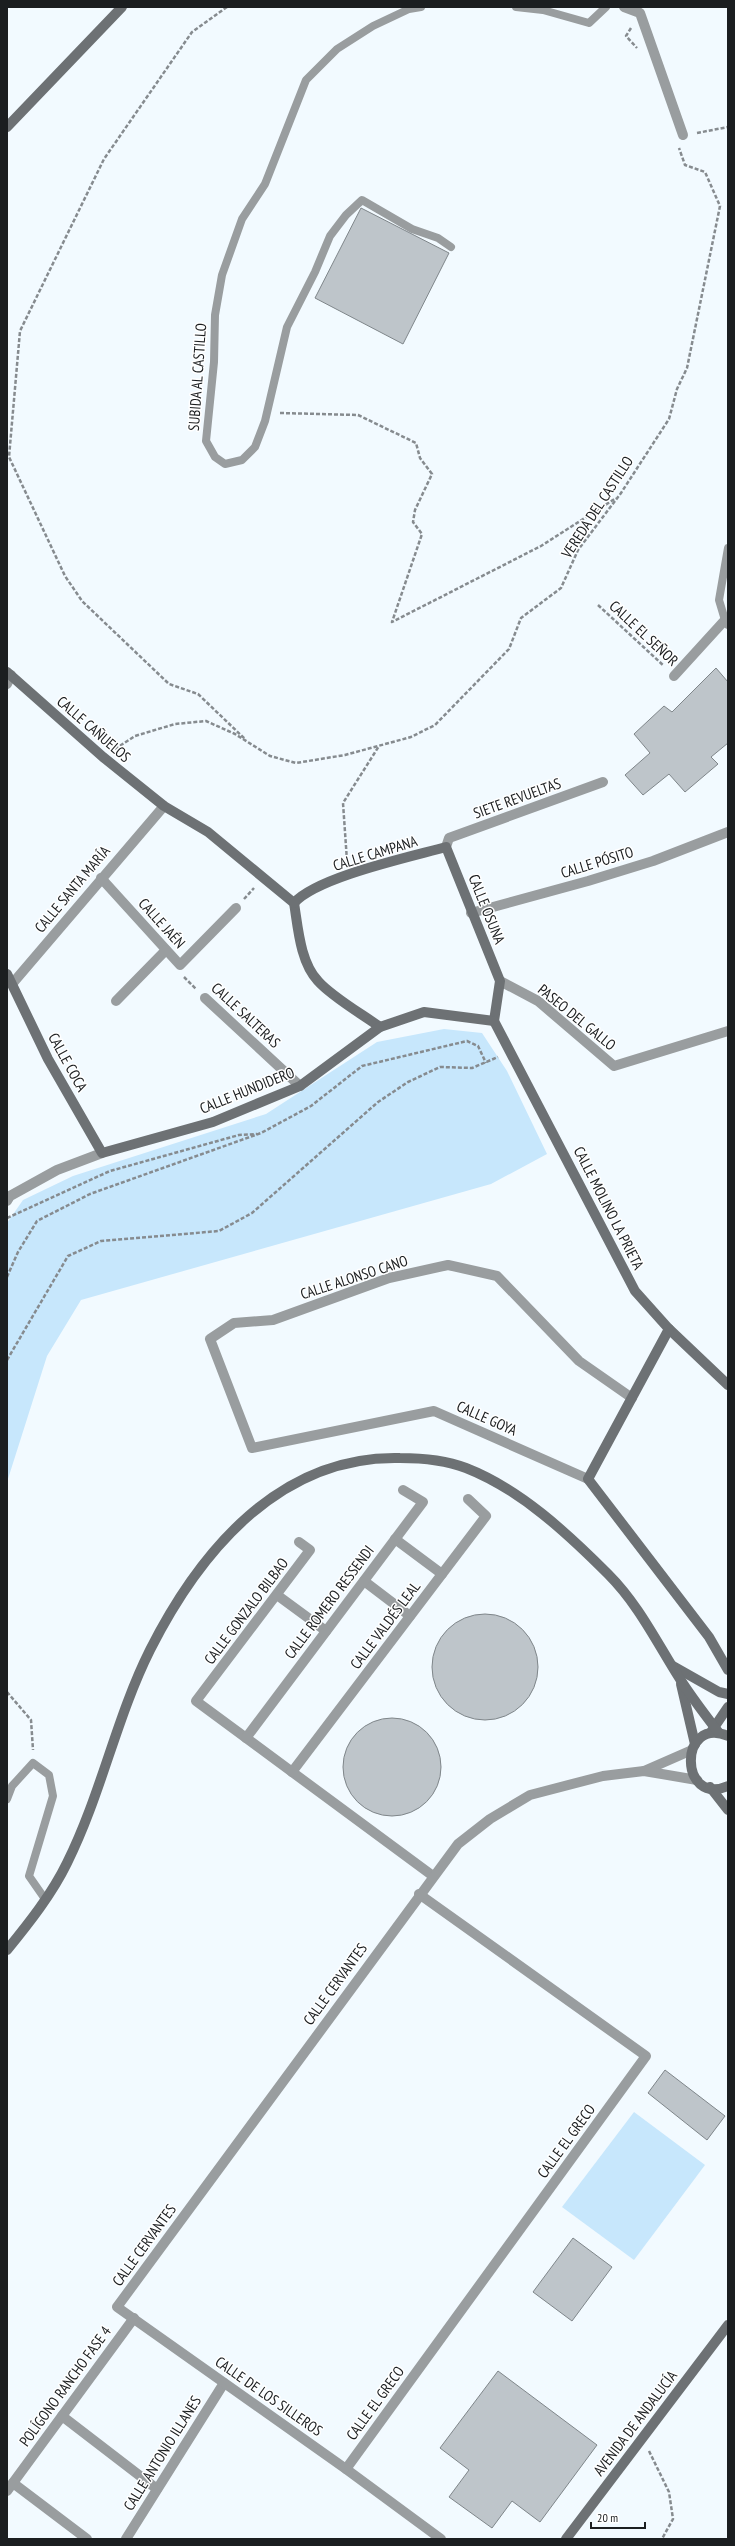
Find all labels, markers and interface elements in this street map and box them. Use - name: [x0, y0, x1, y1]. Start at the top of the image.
- street label: SUBIDA AL CASTILLO: [184, 323, 210, 431]
- street label: VEREDA DEL CASTILLO: [556, 453, 637, 562]
- street label: CALLE EL SEÑOR: [606, 596, 682, 670]
- street label: CALLE CAÑUELOS: [53, 692, 135, 766]
- street label: SIETE REVUELTAS: [471, 773, 563, 823]
- street label: CALLE CAMPANA: [331, 831, 420, 875]
- street label: CALLE SANTA MARÍA: [30, 841, 114, 936]
- street label: CALLE PÓSITO: [558, 842, 636, 882]
- street label: CALLE OSUNA: [464, 871, 510, 947]
- street label: CALLE JAÉN: [135, 894, 189, 952]
- street label: CALLE SALTERAS: [208, 978, 284, 1052]
- street label: PASEO DEL GALLO: [534, 980, 620, 1054]
- street label: CALLE COCA: [44, 1029, 92, 1095]
- street label: CALLE HUNDIDERO: [197, 1062, 297, 1118]
- street label: CALLE MOLINO LA PRIETA: [570, 1143, 649, 1274]
- street label: CALLE ALONSO CANO: [298, 1251, 410, 1303]
- street label: CALLE GOYA: [454, 1396, 521, 1440]
- street label: CALLE ROMERO RESSENDI: [280, 1541, 378, 1663]
- street label: CALLE GONZALO BILBAO: [200, 1554, 292, 1668]
- street label: CALLE VALDÉS LEAL: [346, 1577, 425, 1673]
- street label: CALLE CERVANTES: [299, 1939, 371, 2029]
- street label: CALLE EL GRECO: [533, 2100, 599, 2182]
- street label: CALLE CERVANTES: [108, 2200, 180, 2290]
- street label: POLÍGONO RANCHO FASE 4: [15, 2322, 115, 2450]
- street label: CALLE DE LOS SILLEROS: [212, 2352, 326, 2440]
- street label: CALLE EL GRECO: [342, 2362, 408, 2444]
- street label: AVENIDA DE ANDALUCÍA: [589, 2366, 681, 2480]
- street label: CALLE ANTONIO ILLANES: [119, 2392, 205, 2514]
- scale bar: [591, 2504, 645, 2530]
- text: 20 m: [597, 2510, 618, 2525]

